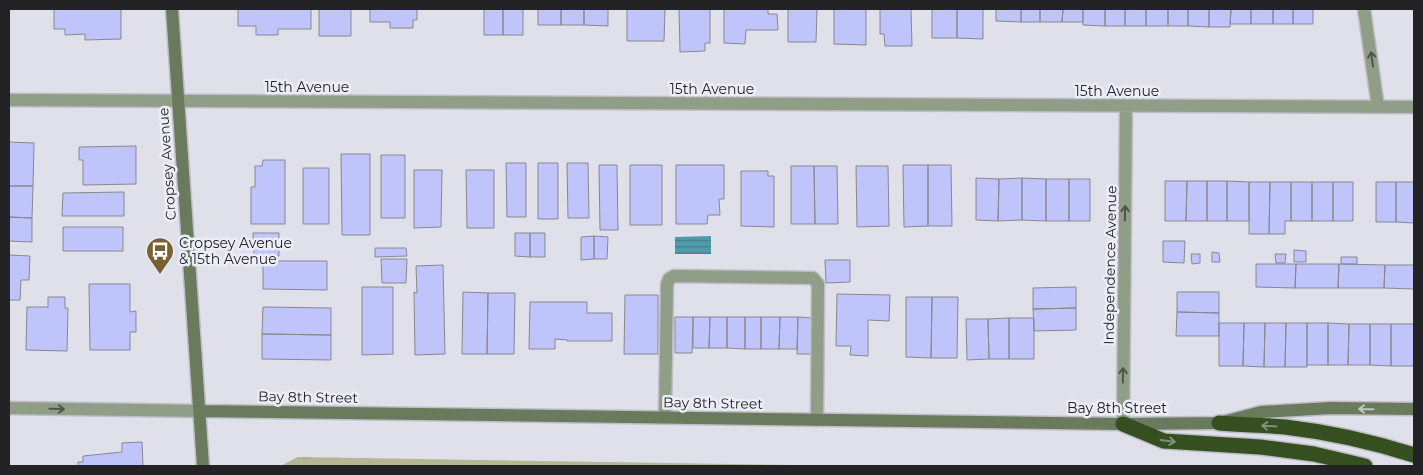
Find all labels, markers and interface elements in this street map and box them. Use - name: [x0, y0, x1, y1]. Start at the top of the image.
- one-way arrow: [1366, 51, 1376, 67]
- street label: 15th Avenue: [265, 78, 349, 96]
- street label: 15th Avenue: [670, 80, 754, 98]
- street label: 15th Avenue: [1075, 82, 1159, 100]
- street label: Cropsey Avenue: [154, 107, 180, 221]
- street label: Independence Avenue: [1100, 185, 1120, 345]
- one-way arrow: [1120, 205, 1130, 222]
- place label: Cropsey Avenue & 15th Avenue: [179, 234, 292, 268]
- bus stop icon: Cropsey Avenue & 15th Avenue: [145, 236, 175, 275]
- one-way arrow: [1119, 368, 1128, 384]
- street label: Bay 8th Street: [258, 387, 358, 407]
- street label: Bay 8th Street: [663, 393, 763, 413]
- street label: Bay 8th Street: [1067, 399, 1167, 417]
- one-way arrow: [49, 404, 65, 413]
- one-way arrow: [1358, 404, 1374, 414]
- one-way arrow: [1261, 422, 1277, 431]
- one-way arrow: [1160, 436, 1176, 446]

